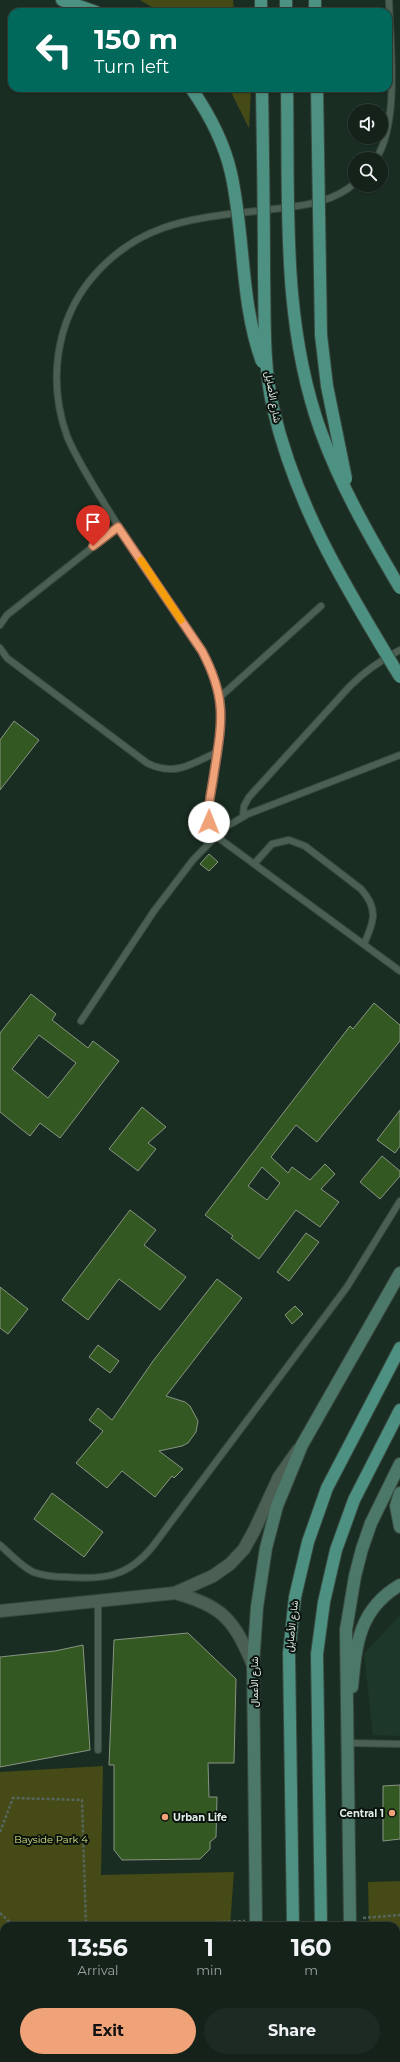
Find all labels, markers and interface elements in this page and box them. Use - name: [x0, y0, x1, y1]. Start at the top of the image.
- text: 150 m: [94, 22, 178, 56]
- icon: left: [28, 24, 80, 76]
- text: Turn left: [94, 56, 169, 78]
- map controls: [348, 104, 388, 192]
- button: sound: [348, 104, 388, 144]
- button: search: [348, 152, 388, 192]
- street label: شارع الأصايل: [262, 370, 284, 424]
- pin: [76, 505, 110, 546]
- icon: arrive: [82, 511, 104, 533]
- position arrow: [188, 801, 230, 843]
- street label: شارع الأصايل: [283, 1599, 301, 1652]
- street label: شارع الأعمال: [248, 1657, 261, 1707]
- place label: Central 1: [340, 1807, 384, 1820]
- marker: Central 1: [387, 1808, 397, 1818]
- place label: Urban Life: [173, 1811, 227, 1824]
- marker: Urban Life: [160, 1812, 170, 1822]
- park label: Bayside Park 4: [14, 1833, 88, 1846]
- text: 13:56: [68, 1933, 128, 1962]
- text: 1: [205, 1933, 214, 1962]
- text: 160: [291, 1933, 332, 1962]
- text: Arrival: [78, 1962, 119, 1978]
- text: min: [196, 1962, 222, 1978]
- text: m: [304, 1962, 318, 1978]
- button: Exit: [20, 2008, 196, 2054]
- button: Share: [204, 2008, 380, 2054]

